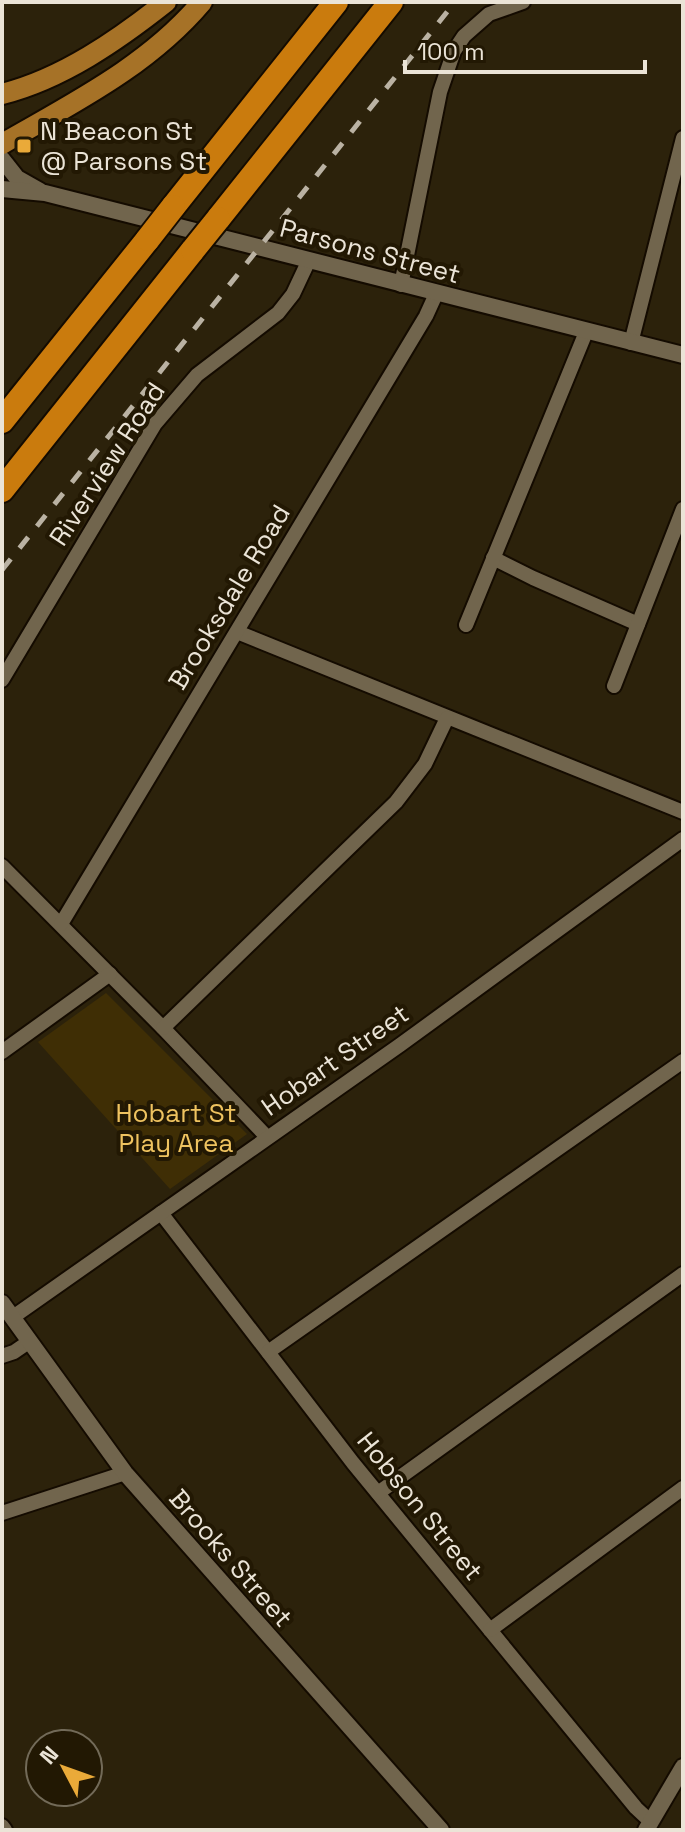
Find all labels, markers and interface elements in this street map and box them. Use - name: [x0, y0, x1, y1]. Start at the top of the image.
- scale bar: [405, 24, 645, 74]
- text: 100 m: [417, 36, 485, 67]
- place label: N Beacon St @ Parsons St: [40, 114, 207, 178]
- marker: N Beacon St @ Parsons St: [15, 137, 33, 155]
- street label: Parsons Street: [276, 211, 464, 291]
- street label: Riverview Road: [41, 376, 173, 552]
- street label: Brooksdale Road: [160, 498, 298, 696]
- street label: Hobart Street: [255, 997, 415, 1123]
- park label: Hobart St Play Area: [115, 1096, 237, 1160]
- street label: Hobson Street: [350, 1425, 490, 1587]
- street label: Brooks Street: [162, 1482, 300, 1634]
- north arrow: [24, 1728, 104, 1808]
- text: N: [34, 1740, 64, 1770]

